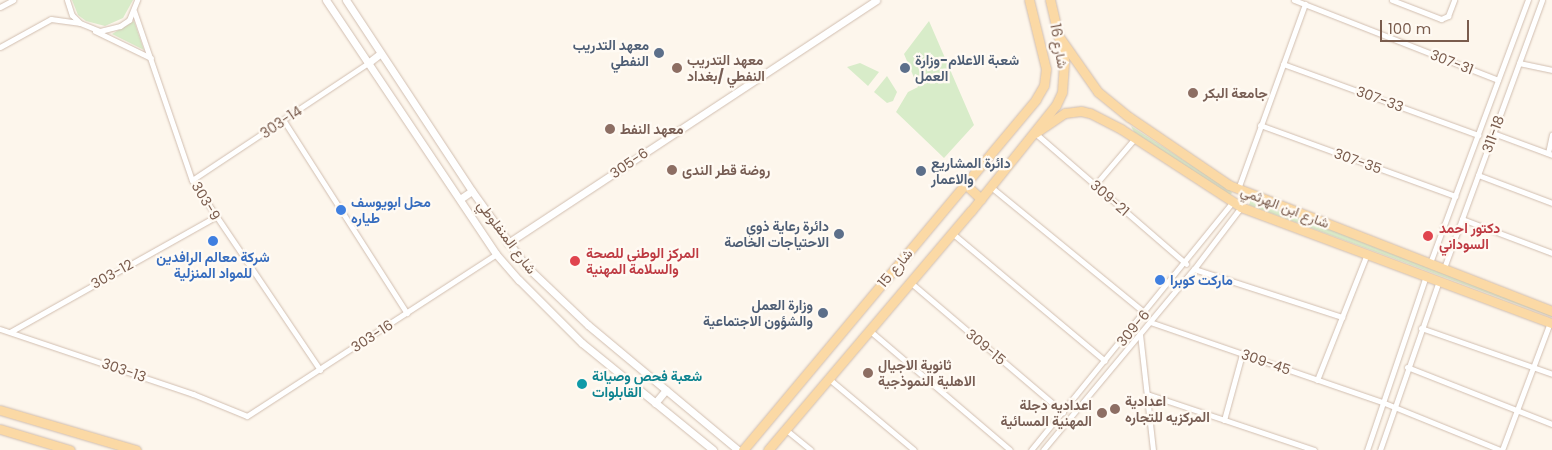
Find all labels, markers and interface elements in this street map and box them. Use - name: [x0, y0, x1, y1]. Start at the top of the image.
- scale bar: [1382, 10, 1471, 42]
- text: 100 m: [1388, 18, 1431, 39]
- street label: شارع 16: [1047, 22, 1071, 70]
- place label: معهد التدريب النفطي: [573, 37, 649, 70]
- street label: 307-31: [1428, 46, 1476, 78]
- marker: معهد التدريب النفطي: [653, 47, 665, 59]
- place label: معهد التدريب النفطي /بغداد: [687, 52, 765, 84]
- place label: شعبة الاعلام-وزارة العمل: [915, 52, 1019, 84]
- marker: معهد التدريب النفطي /بغداد: [671, 62, 683, 74]
- marker: شعبة الاعلام-وزارة العمل: [899, 62, 911, 74]
- street label: 307-33: [1354, 83, 1406, 115]
- place label: جامعة البكر: [1203, 85, 1268, 101]
- marker: جامعة البكر: [1187, 87, 1199, 99]
- street label: 303-14: [257, 102, 305, 142]
- street label: 311-18: [1479, 113, 1507, 155]
- place label: معهد النفط: [620, 121, 683, 137]
- marker: معهد النفط: [604, 123, 616, 135]
- street label: 305-6: [607, 144, 651, 182]
- street label: 307-35: [1332, 145, 1384, 177]
- place label: دائرة المشاريع والاعمار: [931, 155, 1011, 188]
- place label: روضة قطر الندى: [682, 162, 770, 178]
- marker: روضة قطر الندى: [666, 164, 678, 176]
- marker: دائرة المشاريع والاعمار: [915, 165, 927, 177]
- street label: 309-21: [1087, 177, 1133, 219]
- street label: 303-9: [188, 179, 224, 223]
- street label: شارع ابن الهرثمي: [1238, 182, 1332, 232]
- place label: محل ابويوسف طياره: [351, 194, 431, 226]
- street label: شارع المنفلوطي: [474, 197, 540, 277]
- marker: محل ابويوسف طياره: [335, 204, 347, 216]
- place label: دائرة رعاية ذوي الاحتياجات الخاصة: [724, 218, 829, 250]
- place label: دكتور احمد السوداني: [1439, 220, 1500, 252]
- marker: دائرة رعاية ذوي الاحتياجات الخاصة: [833, 228, 845, 240]
- marker: دكتور احمد السوداني: [1421, 229, 1435, 243]
- marker: شركة معالم الرافدين للمواد المنزلية: [207, 235, 219, 247]
- place label: المركز الوطني للصحة والسلامة المهنية: [586, 245, 699, 278]
- street label: شارع 15: [874, 245, 916, 291]
- place label: شركة معالم الرافدين للمواد المنزلية: [156, 249, 270, 282]
- marker: المركز الوطني للصحة والسلامة المهنية: [568, 254, 582, 268]
- street label: 303-12: [88, 256, 136, 292]
- place label: ماركت كوبرا: [1170, 272, 1233, 288]
- marker: ماركت كوبرا: [1154, 274, 1166, 286]
- place label: وزارة العمل والشؤون الاجتماعية: [703, 297, 813, 330]
- street label: 309-6: [1113, 306, 1153, 350]
- marker: وزارة العمل والشؤون الاجتماعية: [817, 307, 829, 319]
- street label: 303-16: [348, 316, 396, 356]
- street label: 309-15: [963, 326, 1009, 368]
- street label: 309-45: [1239, 346, 1293, 378]
- street label: 303-13: [100, 355, 148, 385]
- place label: ثانوية الاجيال الاهلية النموذجية: [878, 357, 976, 390]
- marker: ثانوية الاجيال الاهلية النموذجية: [862, 367, 874, 379]
- place label: شعبة فحص وصيانة القابلوات: [592, 368, 702, 401]
- marker: شعبة فحص وصيانة القابلوات: [576, 378, 588, 390]
- place label: اعدادية المركزيه للتجاره: [1125, 393, 1210, 426]
- place label: اعداديه دجلة المهنية المسائية: [1000, 397, 1092, 430]
- marker: اعدادية المركزيه للتجاره: [1109, 403, 1121, 415]
- marker: اعداديه دجلة المهنية المسائية: [1096, 407, 1108, 419]

